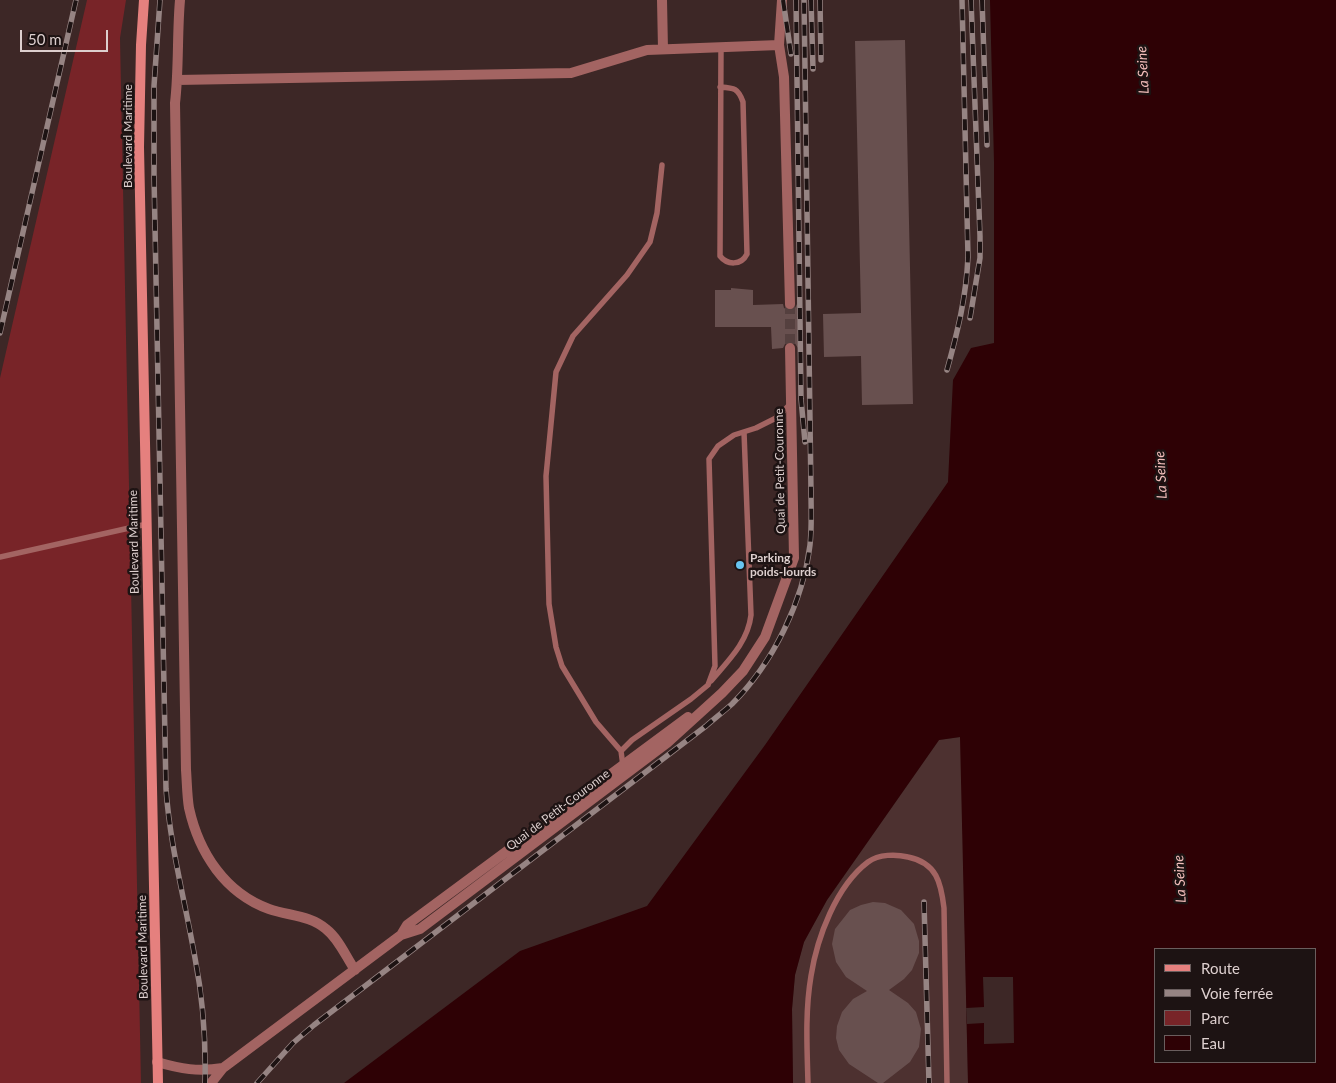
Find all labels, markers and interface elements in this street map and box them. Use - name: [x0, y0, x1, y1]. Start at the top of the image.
- scale bar: [22, 20, 110, 52]
- text: 50 m: [28, 30, 62, 48]
- water label: La Seine: [1133, 46, 1153, 94]
- street label: Boulevard Maritime: [121, 84, 135, 188]
- street label: Quai de Petit-Couronne: [772, 408, 788, 534]
- water label: La Seine: [1151, 451, 1171, 499]
- street label: Boulevard Maritime: [126, 490, 142, 594]
- place label: Parking poids-lourds: [750, 551, 816, 579]
- marker: Parking poids-lourds: [734, 559, 746, 571]
- street label: Quai de Petit-Couronne: [504, 766, 612, 854]
- water label: La Seine: [1170, 855, 1190, 903]
- street label: Boulevard Maritime: [135, 895, 151, 999]
- legend: [1154, 948, 1316, 1063]
- text: Route: [1201, 959, 1240, 977]
- text: Voie ferrée: [1201, 984, 1273, 1002]
- text: Parc: [1201, 1009, 1230, 1027]
- text: Eau: [1201, 1034, 1225, 1052]

